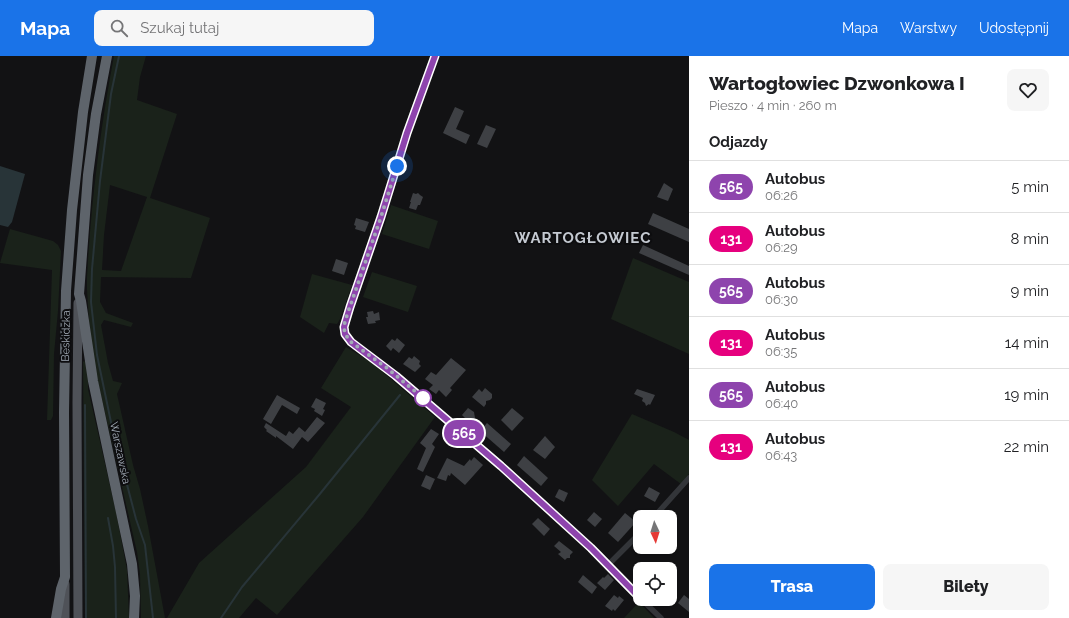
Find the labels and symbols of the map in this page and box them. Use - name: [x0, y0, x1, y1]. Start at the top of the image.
- your location: [387, 156, 407, 176]
- district label: WARTOGŁOWIEC: [515, 229, 651, 247]
- street label: Beskidzka: [59, 310, 73, 362]
- unlabelled marker: [414, 389, 432, 407]
- line badge: 565: [441, 420, 487, 446]
- street label: Warszawska: [107, 421, 133, 485]
- north arrow: [633, 510, 677, 554]

